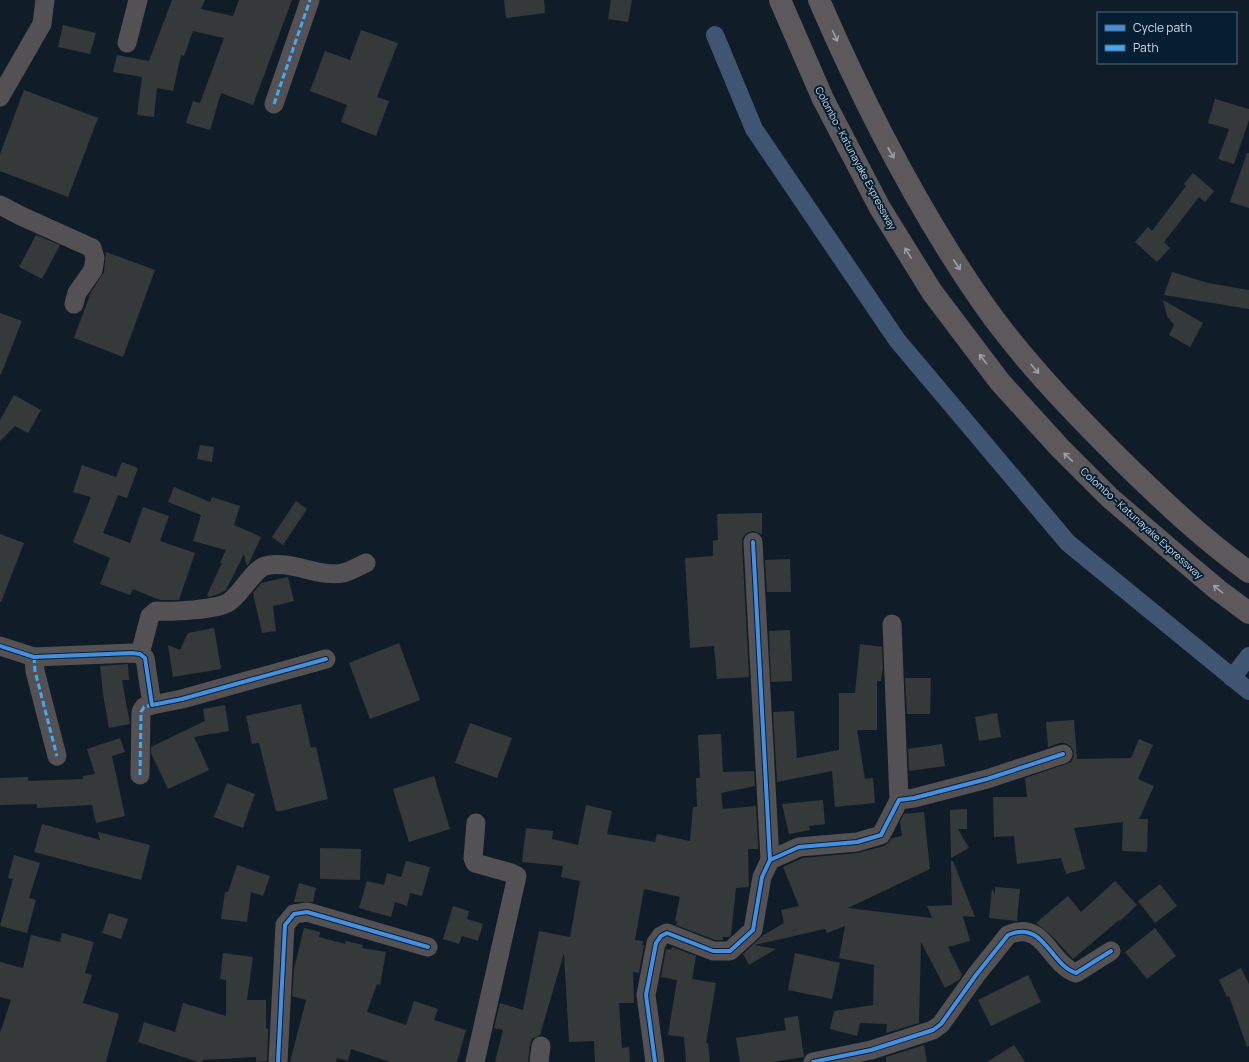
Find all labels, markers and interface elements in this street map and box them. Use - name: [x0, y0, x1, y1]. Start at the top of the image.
- legend: [1097, 12, 1237, 64]
- text: Cycle path: [1133, 19, 1192, 36]
- one-way arrow: [832, 29, 839, 41]
- text: Path: [1133, 39, 1159, 56]
- street label: Colombo - Katunayake Expressway: [812, 84, 900, 233]
- one-way arrow: [888, 147, 896, 159]
- one-way arrow: [903, 247, 911, 259]
- one-way arrow: [953, 259, 962, 270]
- one-way arrow: [978, 354, 987, 365]
- one-way arrow: [1030, 364, 1039, 374]
- one-way arrow: [1063, 452, 1073, 462]
- street label: Colombo - Katunayake Expressway: [1078, 464, 1207, 582]
- one-way arrow: [1213, 585, 1223, 594]

